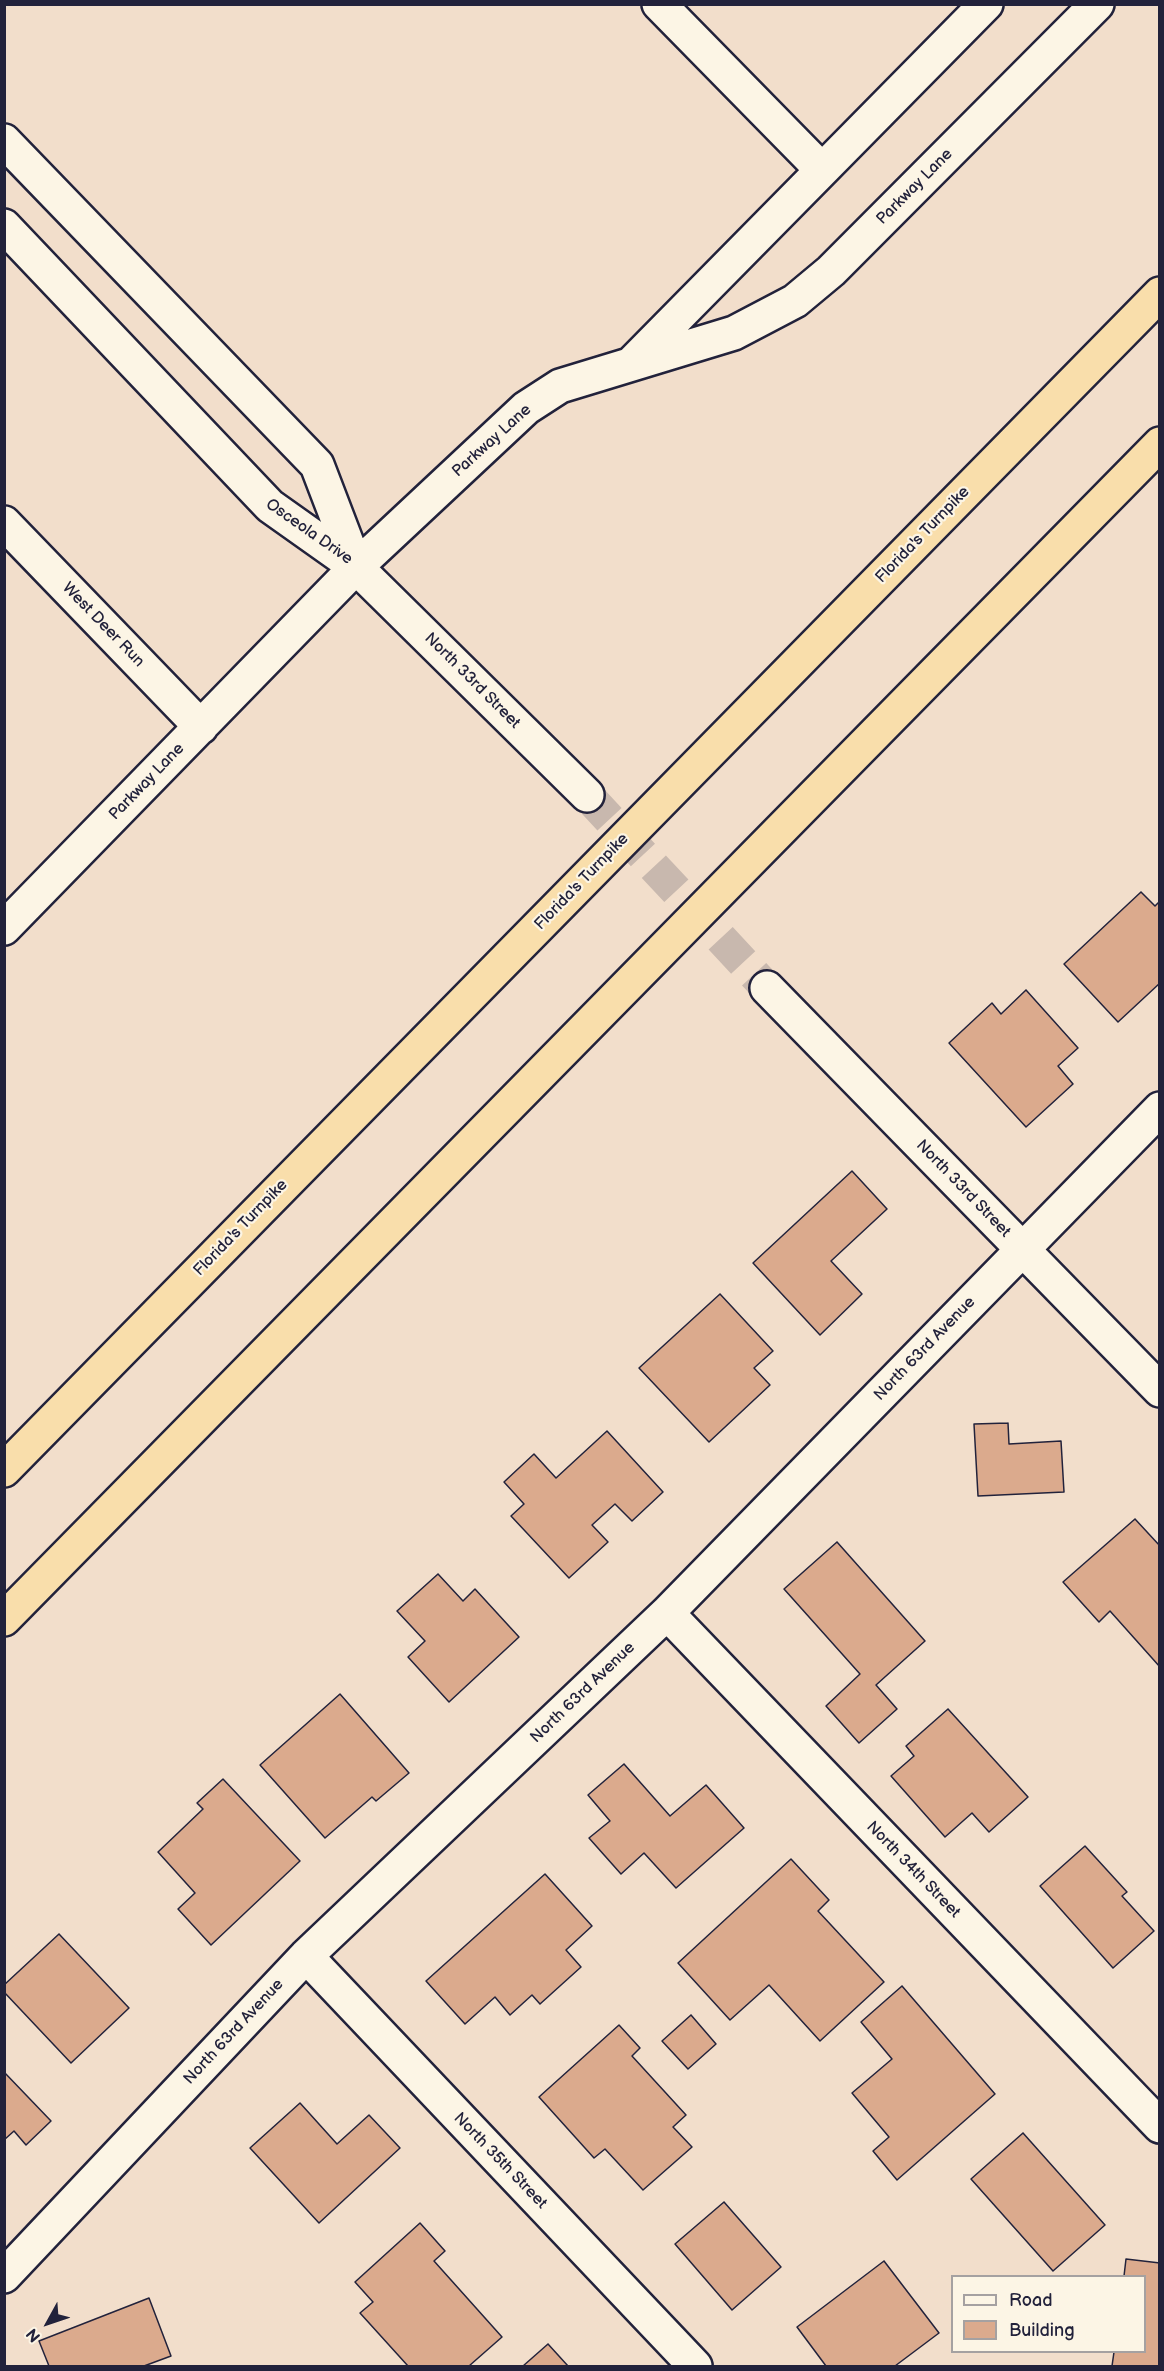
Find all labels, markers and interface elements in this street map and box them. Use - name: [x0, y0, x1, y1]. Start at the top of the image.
- street label: Parkway Lane: [873, 145, 957, 229]
- street label: Parkway Lane: [449, 401, 535, 481]
- street label: Florida's Turnpike: [872, 483, 974, 587]
- street label: Osceola Drive: [262, 495, 356, 569]
- street label: West Deer Run: [58, 579, 148, 671]
- street label: North 33rd Street: [420, 629, 524, 733]
- street label: Parkway Lane: [105, 740, 189, 824]
- street label: Florida's Turnpike: [531, 830, 633, 934]
- street label: North 33rd Street: [912, 1136, 1014, 1242]
- street label: Florida's Turnpike: [190, 1176, 292, 1280]
- street label: North 63rd Avenue: [870, 1293, 980, 1405]
- street label: North 63rd Avenue: [527, 1638, 639, 1748]
- street label: North 34th Street: [862, 1818, 964, 1922]
- street label: North 63rd Avenue: [180, 1975, 288, 2089]
- street label: North 35th Street: [449, 2109, 551, 2213]
- legend: [951, 2275, 1146, 2353]
- text: Road: [1009, 2290, 1053, 2311]
- north arrow: [18, 2293, 78, 2353]
- text: Building: [1009, 2320, 1075, 2341]
- text: N: [23, 2324, 45, 2346]

